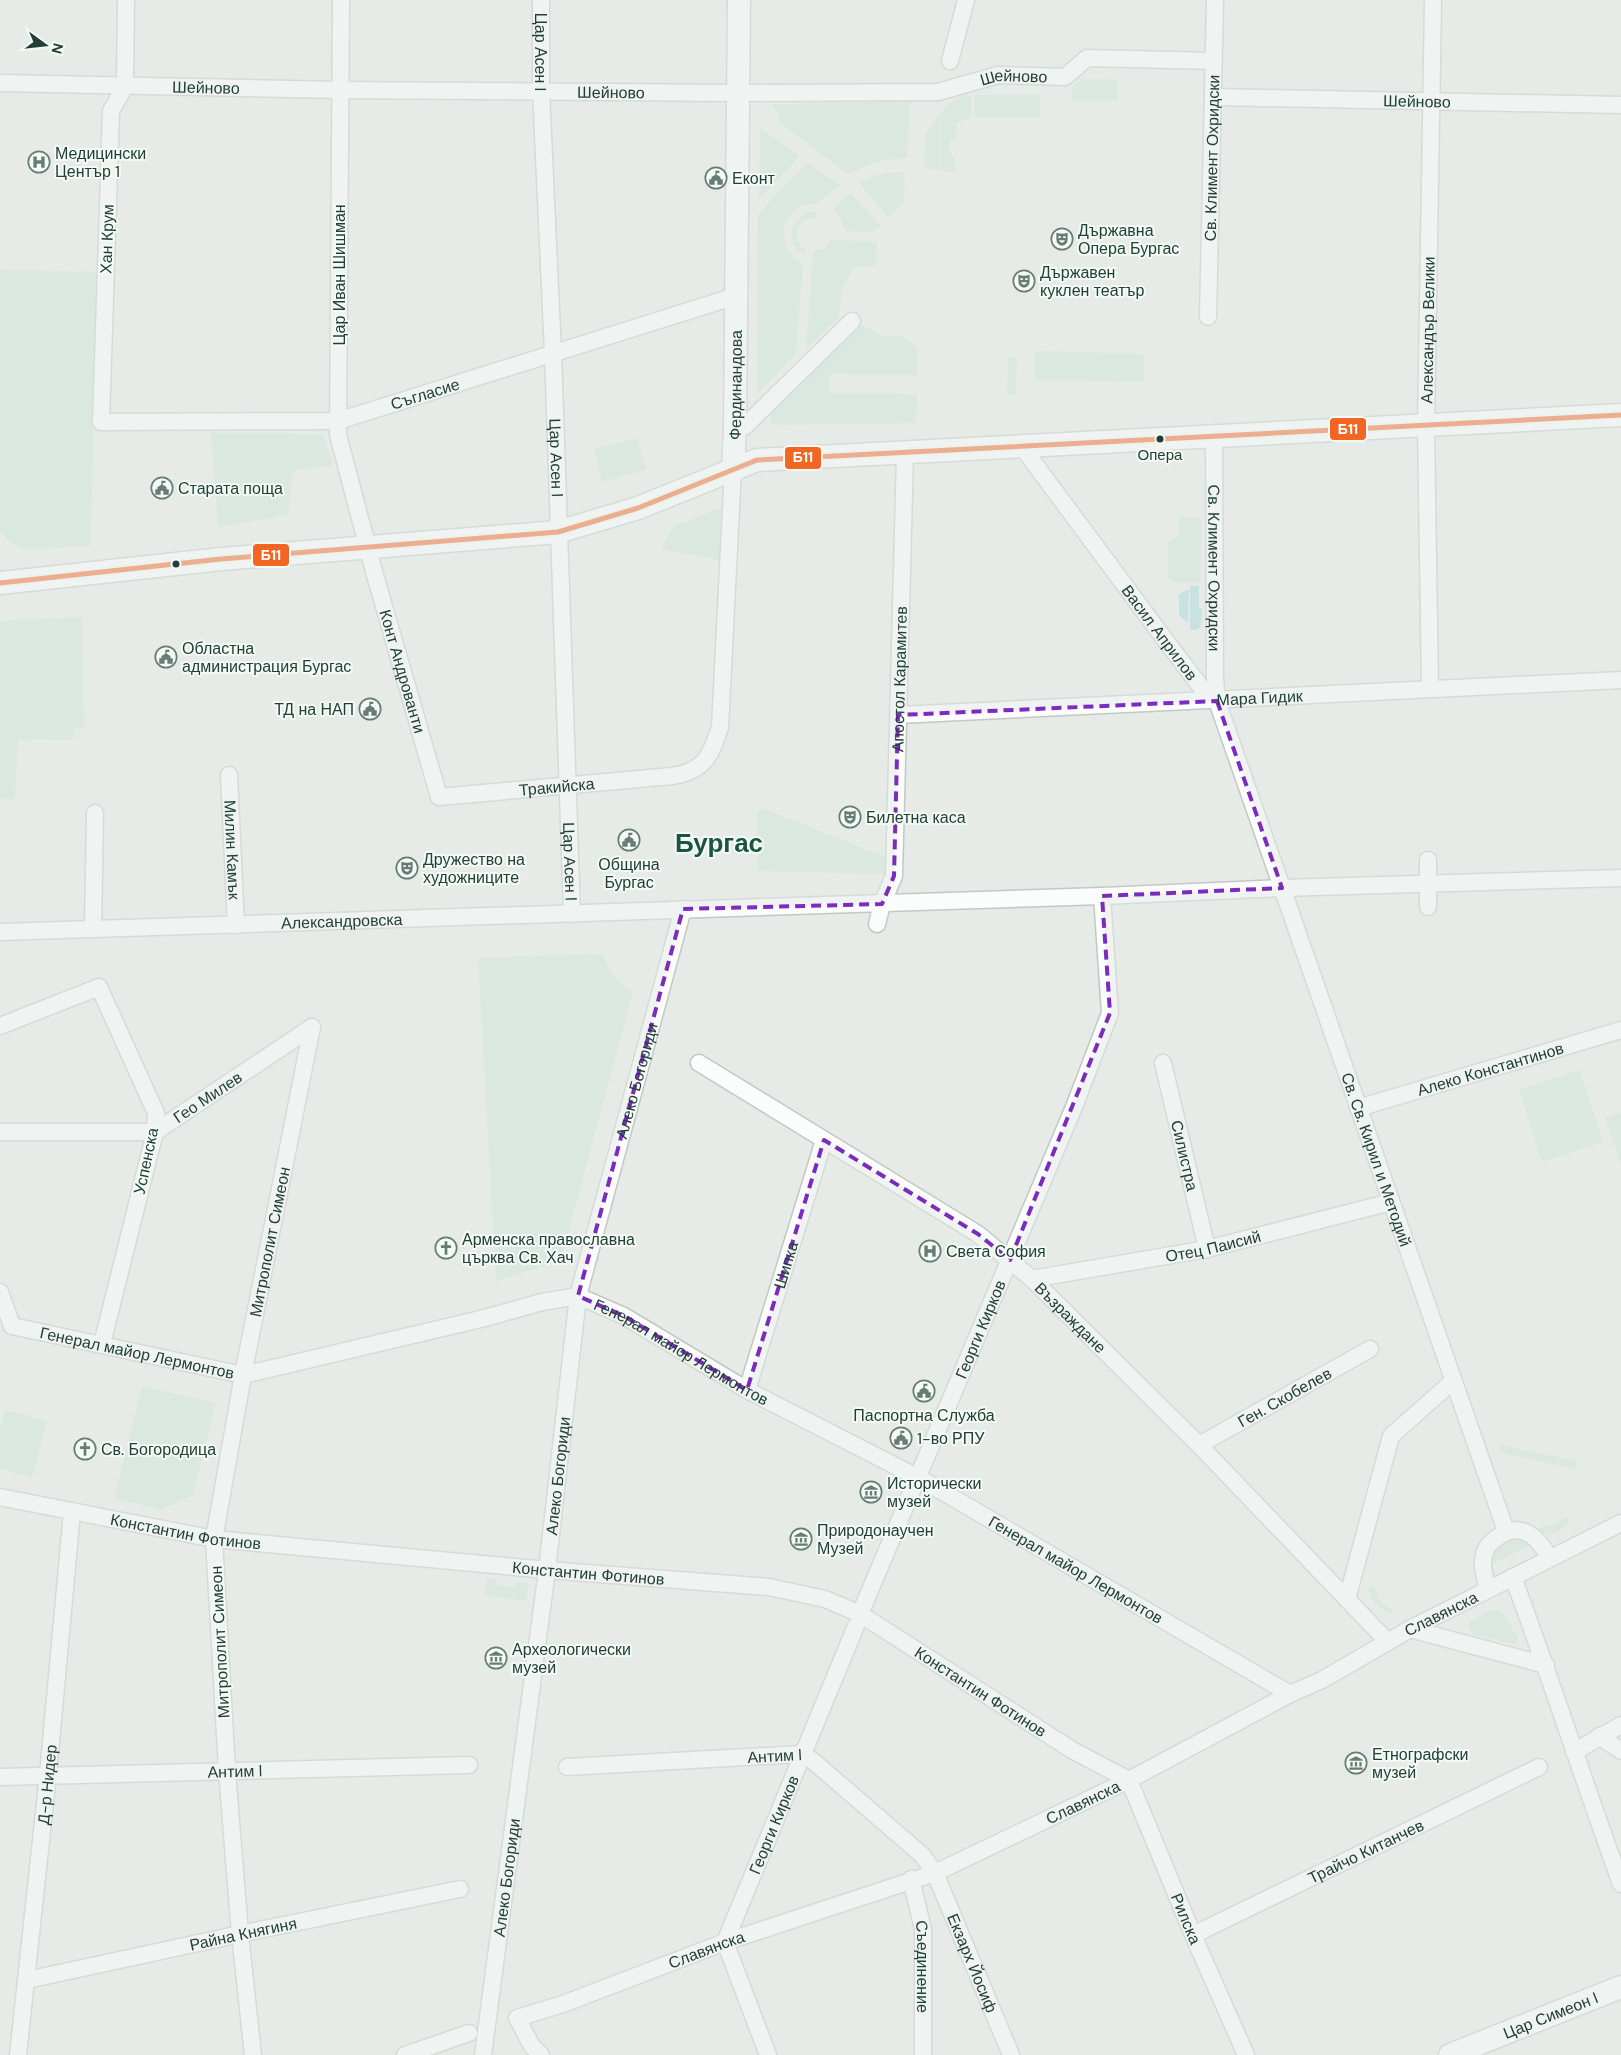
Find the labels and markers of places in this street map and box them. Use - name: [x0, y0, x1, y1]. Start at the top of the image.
- place label: Медицински Център 1: [55, 143, 146, 182]
- hospital icon: Медицински Център 1: [27, 150, 51, 174]
- public building icon: Еконт: [704, 166, 728, 190]
- place label: Еконт: [732, 168, 776, 189]
- place label: Държавна Опера Бургас: [1078, 220, 1179, 259]
- theatre icon: Държавна Опера Бургас: [1050, 227, 1074, 251]
- place label: Държавен куклен театър: [1040, 262, 1145, 301]
- theatre icon: Държавен куклен театър: [1012, 269, 1036, 293]
- marker: Опера: [1155, 434, 1165, 444]
- place label: Опера: [1138, 445, 1183, 465]
- public building icon: Старата поща: [150, 476, 174, 500]
- place label: Старата поща: [178, 478, 283, 499]
- unlabelled marker: [171, 559, 181, 569]
- place label: Областна администрация Бургас: [182, 638, 351, 677]
- public building icon: Областна администрация Бургас: [154, 645, 178, 669]
- public building icon: ТД на НАП: [358, 697, 382, 721]
- place label: ТД на НАП: [274, 699, 354, 720]
- theatre icon: Билетна каса: [838, 805, 862, 829]
- place label: Билетна каса: [866, 807, 966, 828]
- public building icon: Община Бургас: [617, 828, 641, 852]
- place label: Дружество на художниците: [423, 849, 525, 888]
- place label: Община Бургас: [598, 854, 660, 893]
- theatre icon: Дружество на художниците: [395, 856, 419, 880]
- place label: Арменска православна църква Св. Хач: [462, 1229, 635, 1268]
- church icon: Арменска православна църква Св. Хач: [434, 1236, 458, 1260]
- hospital icon: Света София: [918, 1239, 942, 1263]
- place label: Света София: [946, 1241, 1046, 1262]
- public building icon: Паспортна Служба: [912, 1379, 936, 1403]
- place label: Паспортна Служба: [853, 1405, 995, 1426]
- public building icon: 1-во РПУ: [889, 1426, 913, 1450]
- place label: 1-во РПУ: [917, 1428, 985, 1449]
- church icon: Св. Богородица: [73, 1437, 97, 1461]
- place label: Св. Богородица: [101, 1439, 216, 1460]
- place label: Исторически музей: [887, 1473, 982, 1512]
- museum icon: Исторически музей: [859, 1480, 883, 1504]
- place label: Природонаучен Музей: [817, 1520, 934, 1559]
- museum icon: Природонаучен Музей: [789, 1527, 813, 1551]
- place label: Археологически музей: [512, 1639, 631, 1678]
- museum icon: Археологически музей: [484, 1646, 508, 1670]
- place label: Етнографски музей: [1372, 1744, 1468, 1783]
- museum icon: Етнографски музей: [1344, 1751, 1368, 1775]

